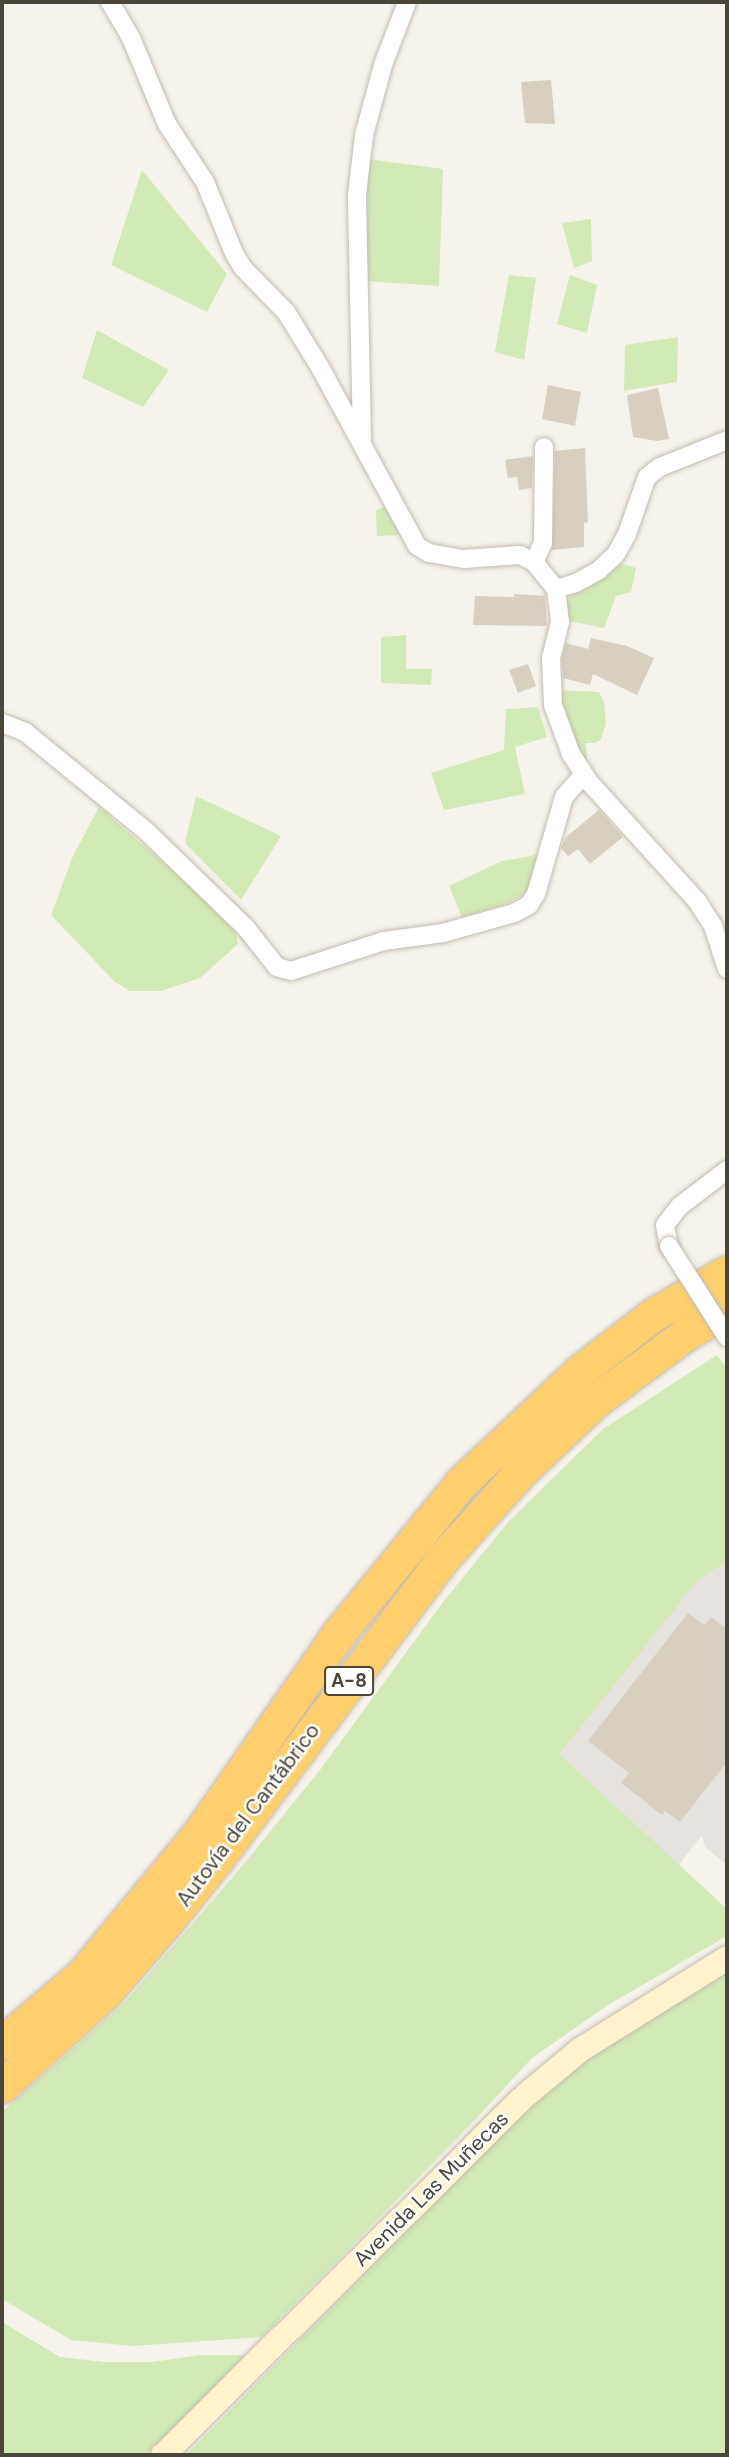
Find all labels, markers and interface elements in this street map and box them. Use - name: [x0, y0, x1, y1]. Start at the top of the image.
- road number: A-8: [323, 1666, 375, 1696]
- street label: Autovía del Cantábrico: [171, 1719, 325, 1911]
- street label: Avenida Las Muñecas: [348, 2106, 514, 2272]

